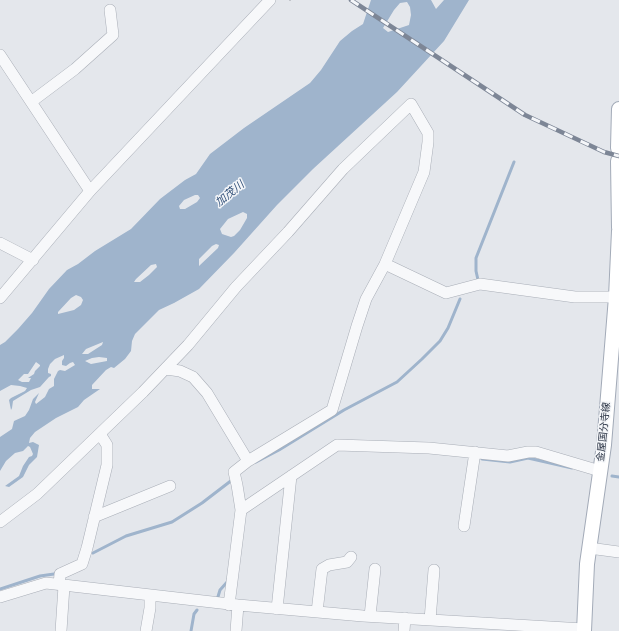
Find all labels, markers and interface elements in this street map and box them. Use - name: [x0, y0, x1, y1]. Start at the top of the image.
- water label: 加茂川: [213, 178, 247, 210]
- street label: 金屋国分寺線: [595, 402, 613, 462]

